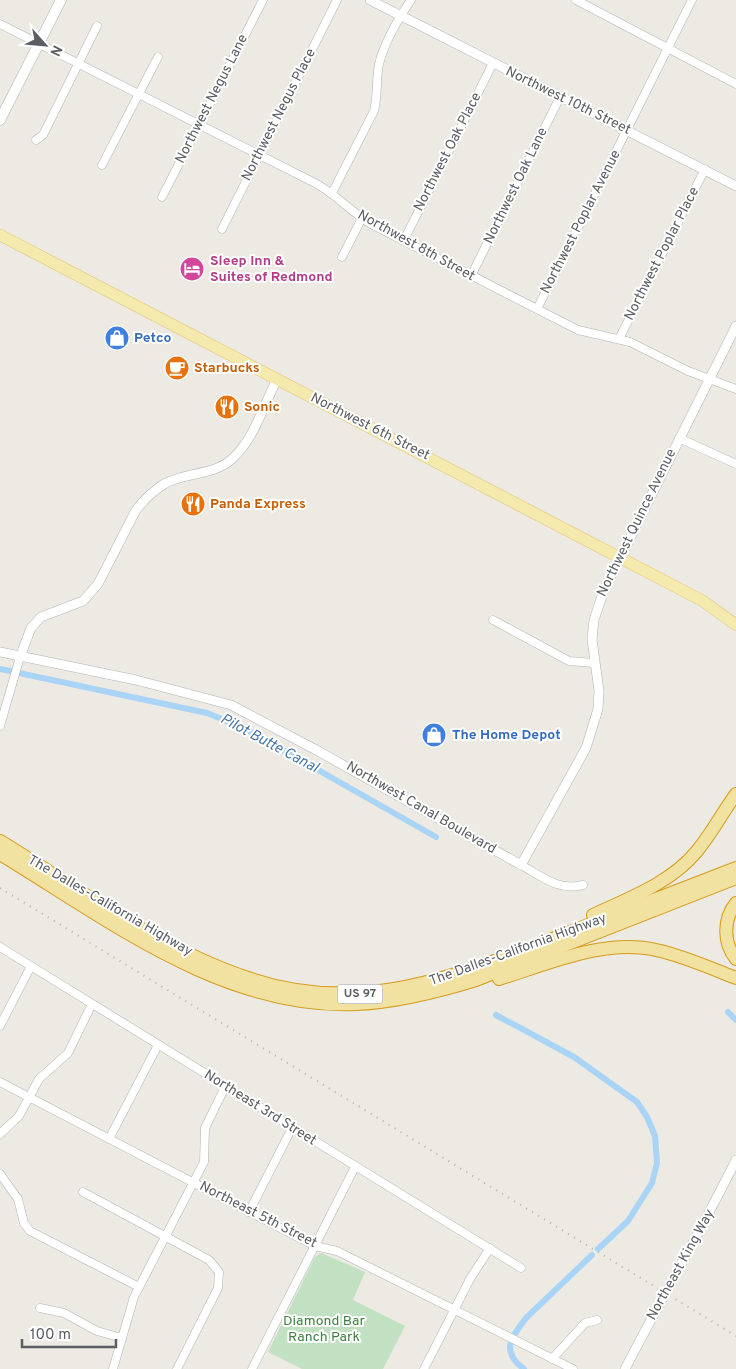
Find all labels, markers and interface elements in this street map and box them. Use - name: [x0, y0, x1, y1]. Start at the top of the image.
- north arrow: [20, 20, 70, 70]
- street label: Northwest Negus Lane: [172, 32, 252, 166]
- text: N: [45, 42, 65, 59]
- street label: Northwest Negus Place: [238, 46, 320, 184]
- street label: Northwest 10th Street: [503, 63, 633, 139]
- street label: Northwest Oak Place: [411, 90, 485, 214]
- street label: Northwest Oak Lane: [480, 125, 552, 247]
- street label: Northwest Poplar Avenue: [537, 147, 625, 297]
- street label: Northwest Poplar Place: [621, 184, 703, 324]
- street label: Northwest 8th Street: [354, 207, 478, 285]
- place label: Sleep Inn & Suites of Redmond: [210, 253, 333, 286]
- hotel icon: Sleep Inn & Suites of Redmond: [179, 256, 205, 282]
- shop icon: Petco: [104, 325, 130, 351]
- place label: Petco: [134, 330, 171, 347]
- cafe icon: Starbucks: [164, 355, 190, 381]
- place label: Starbucks: [194, 360, 260, 377]
- street label: Northwest 6th Street: [308, 390, 432, 464]
- restaurant icon: Sonic: [214, 394, 240, 420]
- place label: Sonic: [244, 399, 280, 416]
- street label: Northwest Quince Avenue: [594, 446, 680, 600]
- restaurant icon: Panda Express: [180, 491, 206, 517]
- place label: Panda Express: [210, 496, 306, 513]
- water label: Pilot Butte Canal: [217, 710, 322, 778]
- shop icon: The Home Depot: [421, 722, 447, 748]
- place label: The Home Depot: [452, 727, 561, 744]
- street label: Northwest Canal Boulevard: [343, 758, 499, 858]
- street label: The Dalles-California Highway: [25, 852, 195, 960]
- street label: The Dalles-California Highway: [427, 910, 609, 990]
- road number: US 97: [338, 984, 382, 1004]
- street label: Northeast 3rd Street: [201, 1066, 319, 1150]
- street label: Northeast 5th Street: [196, 1178, 320, 1252]
- street label: Northeast King Way: [643, 1207, 719, 1323]
- park label: Diamond Bar Ranch Park: [283, 1313, 366, 1346]
- scale bar: [22, 1316, 116, 1348]
- text: 100 m: [30, 1326, 71, 1345]

